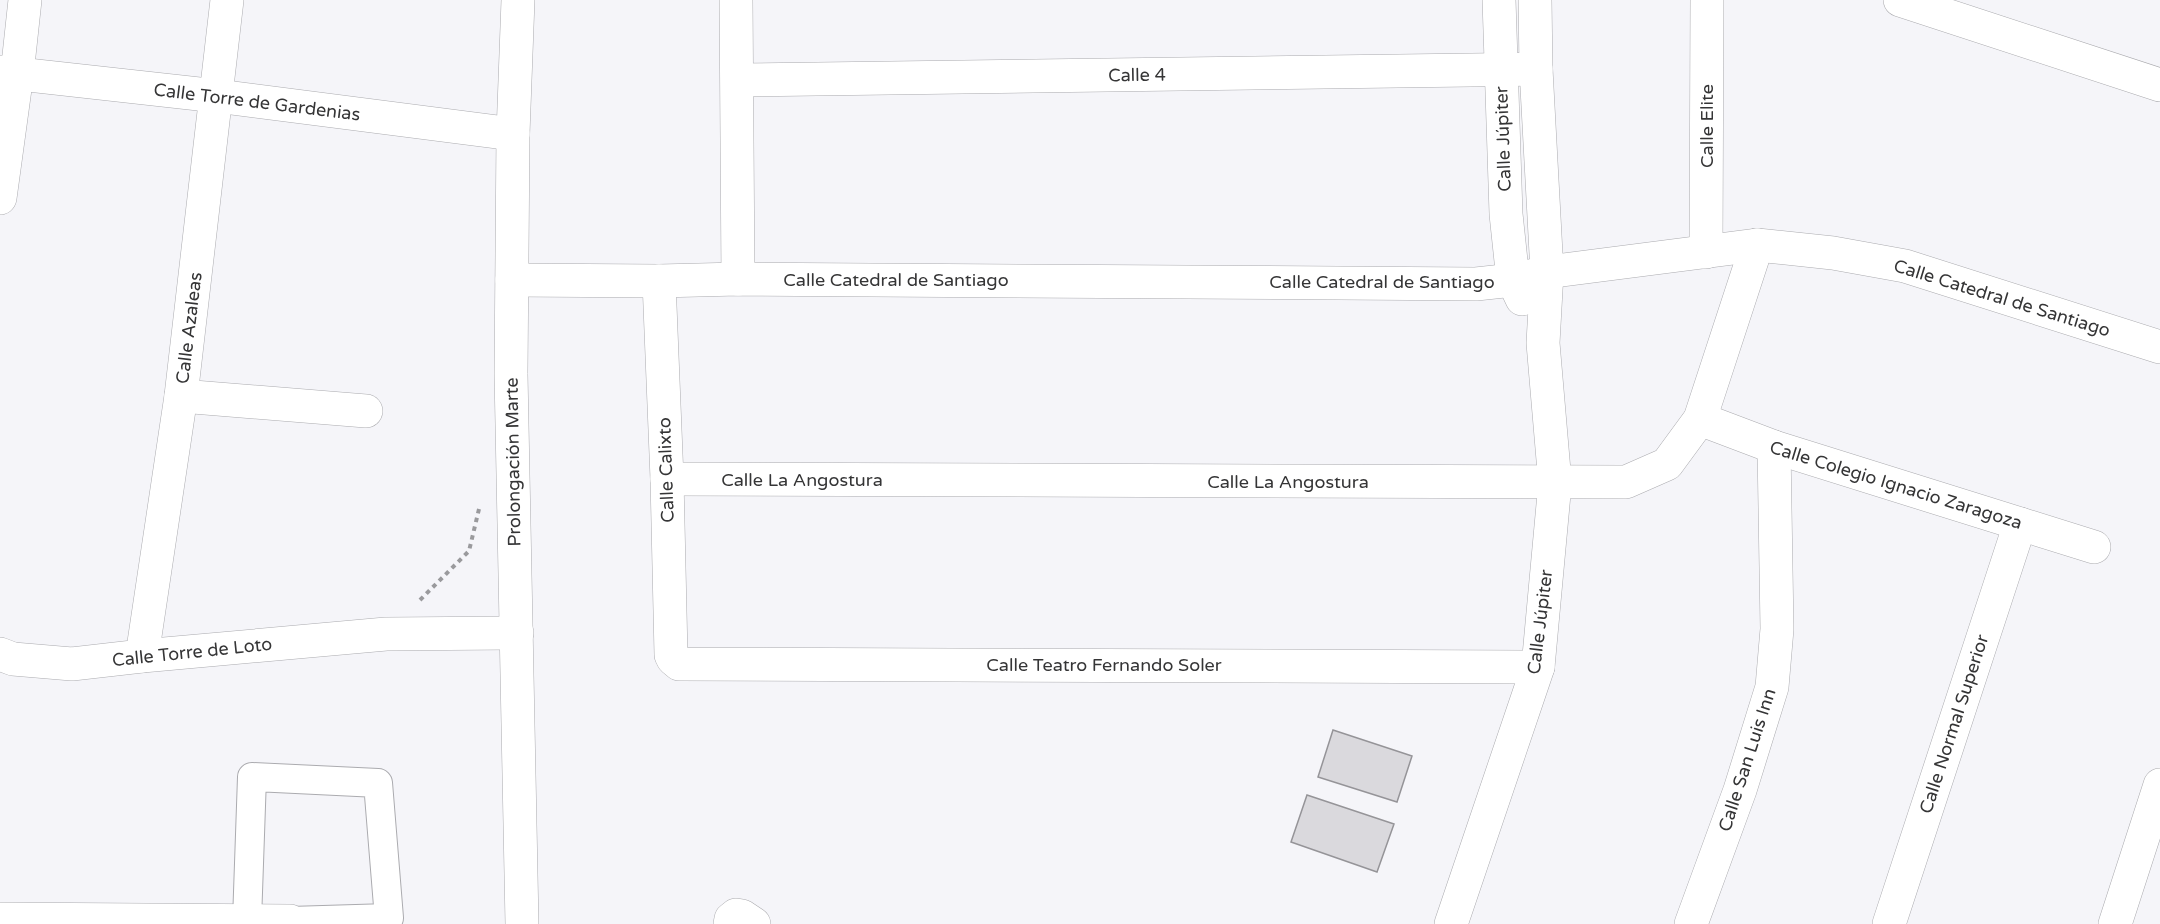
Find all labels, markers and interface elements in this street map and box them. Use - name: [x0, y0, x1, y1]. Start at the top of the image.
- street label: Calle 4: [1108, 63, 1166, 87]
- street label: Calle Torre de Gardenias: [152, 78, 362, 126]
- street label: Calle Elite: [1696, 84, 1718, 168]
- street label: Calle Júpiter: [1490, 86, 1516, 192]
- street label: Calle Catedral de Santiago: [1891, 255, 2113, 341]
- street label: Calle Catedral de Santiago: [783, 269, 1009, 291]
- street label: Calle Azaleas: [171, 271, 207, 385]
- street label: Calle Catedral de Santiago: [1269, 271, 1495, 293]
- street label: Prolongación Marte: [501, 377, 525, 547]
- street label: Calle Calixto: [653, 417, 679, 523]
- street label: Calle Colegio Ignacio Zaragoza: [1767, 436, 2025, 534]
- street label: Calle La Angostura: [721, 469, 883, 491]
- street label: Calle La Angostura: [1207, 471, 1369, 493]
- street label: Calle Júpiter: [1523, 568, 1557, 676]
- street label: Calle Normal Superior: [1915, 632, 1993, 816]
- street label: Calle Torre de Loto: [111, 633, 273, 671]
- street label: Calle Teatro Fernando Soler: [986, 654, 1222, 676]
- street label: Calle San Luis Inn: [1713, 686, 1781, 834]

